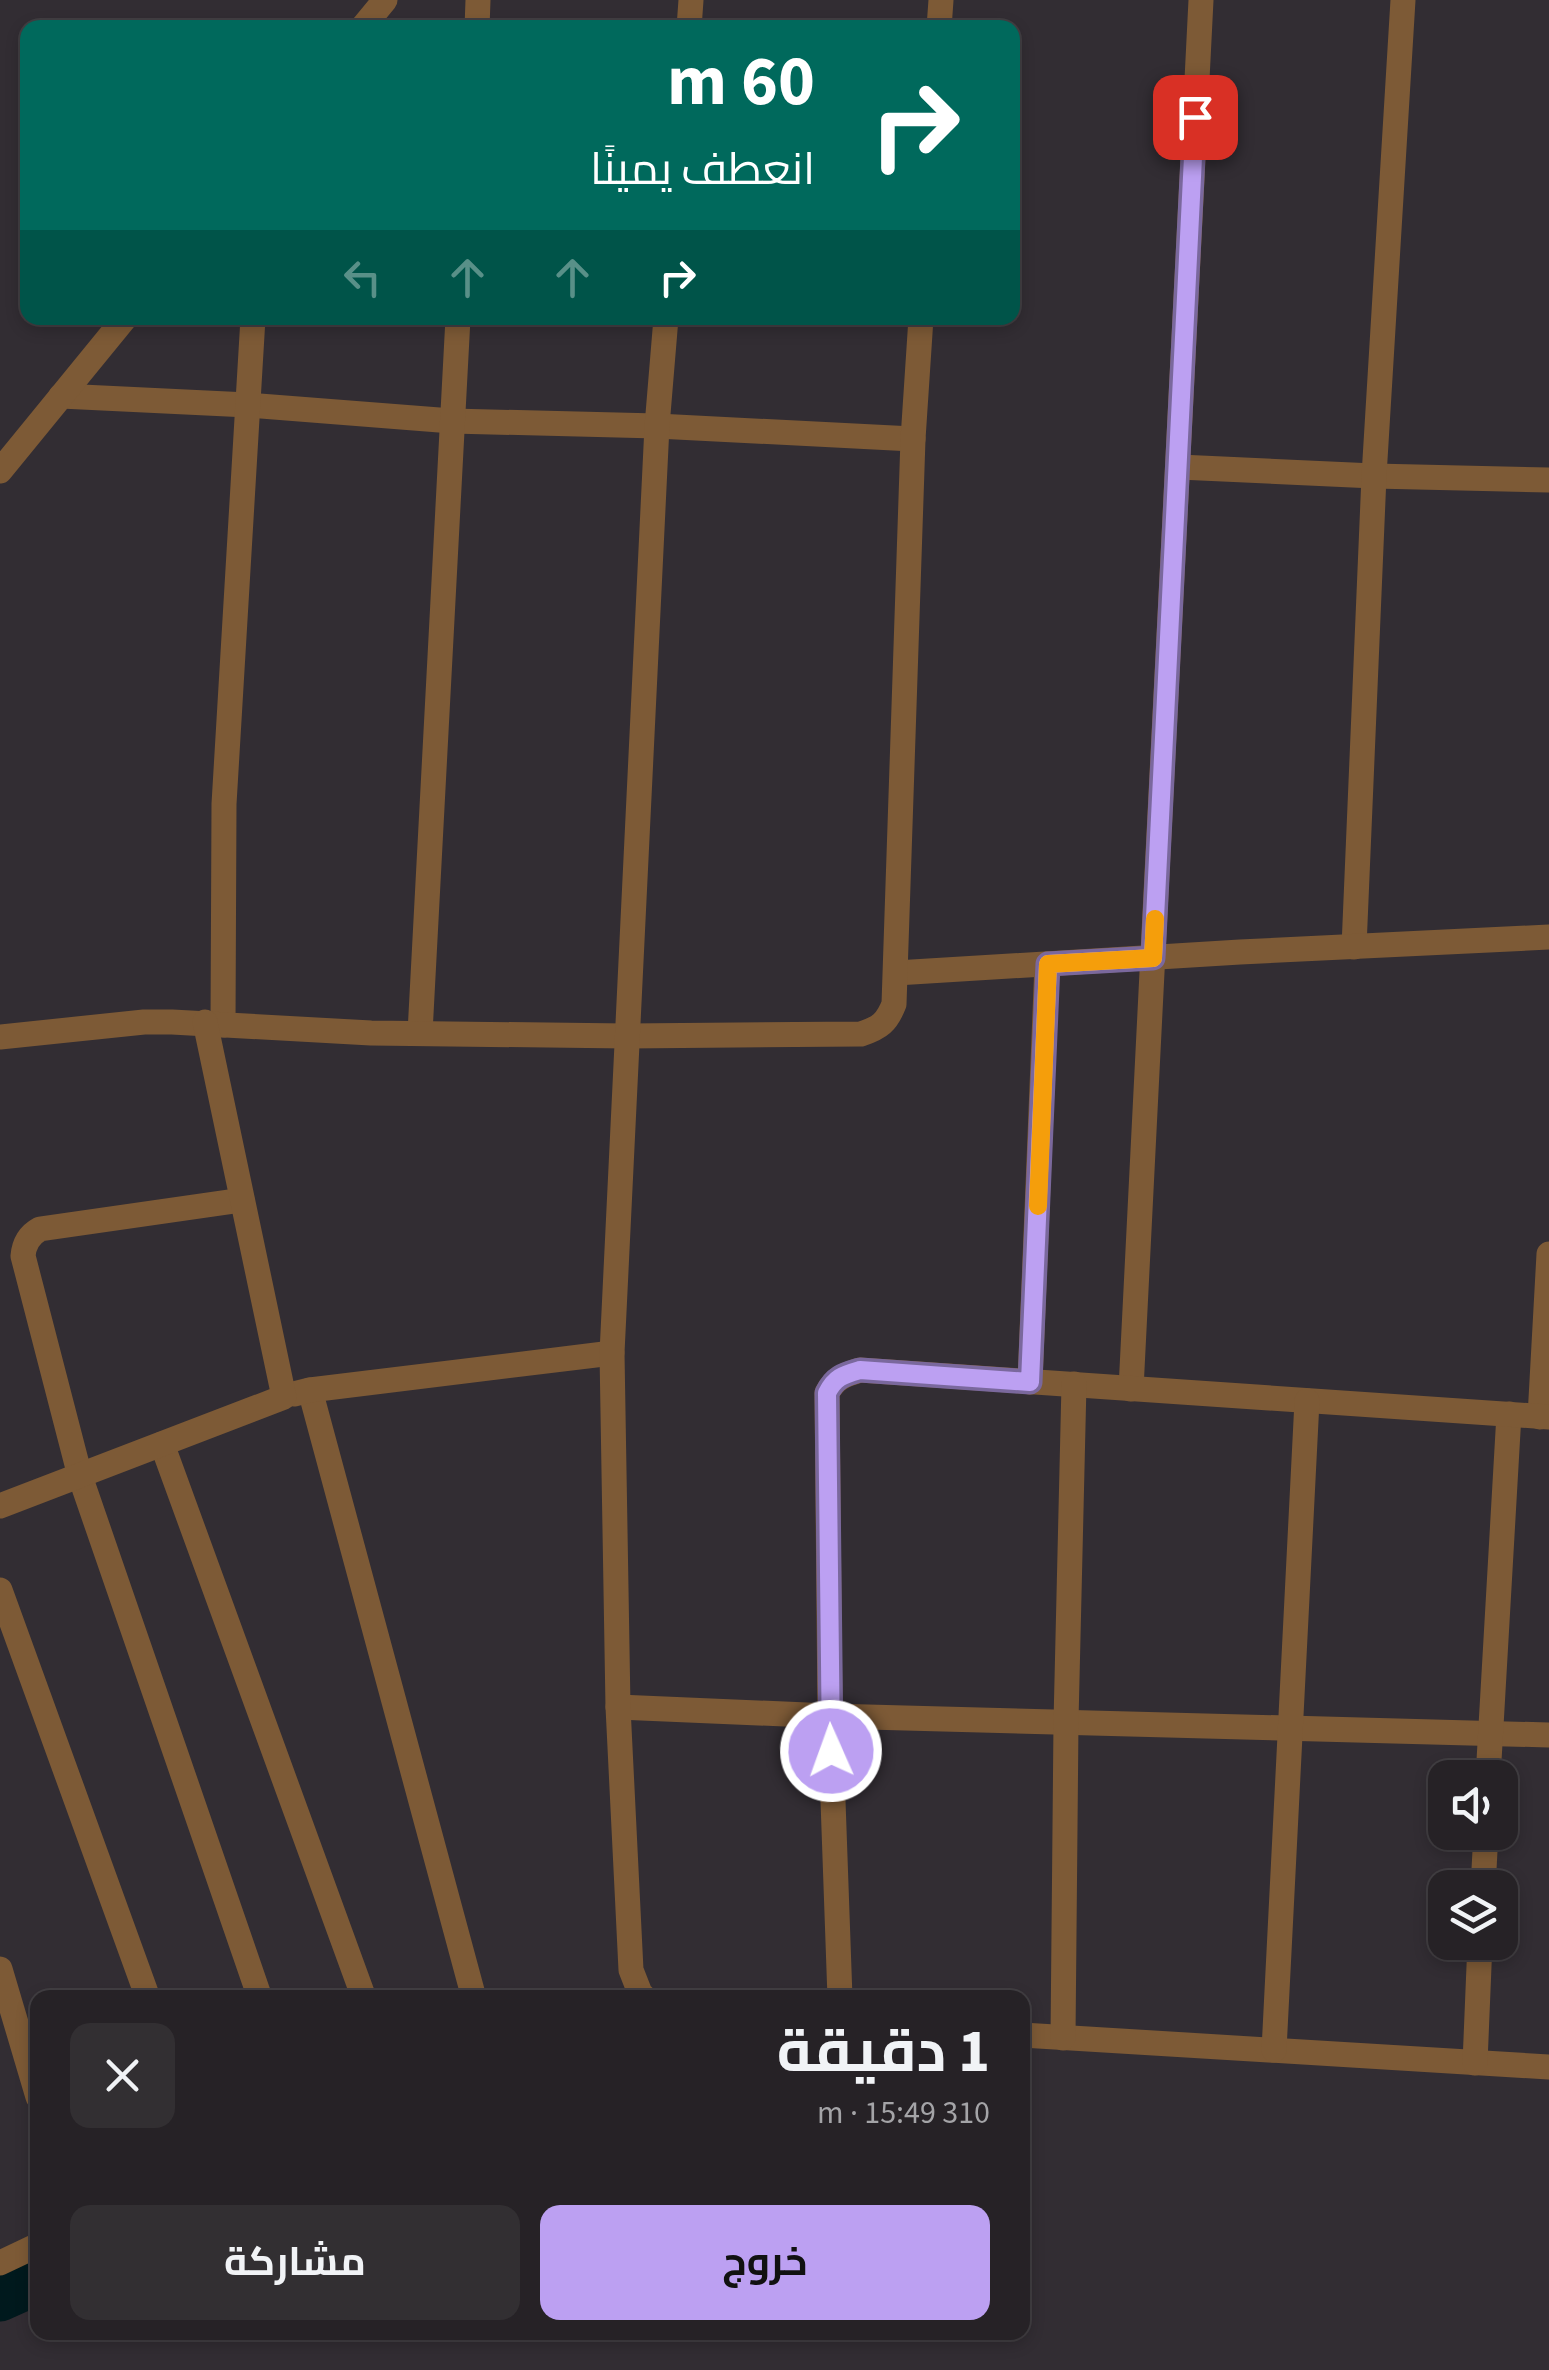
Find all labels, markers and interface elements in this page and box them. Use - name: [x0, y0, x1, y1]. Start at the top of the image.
- text: 60 m: [667, 32, 815, 132]
- icon: right: [850, 60, 980, 190]
- pin: [1153, 75, 1238, 160]
- icon: arrive: [1168, 90, 1223, 145]
- text: انعطف يمينًا: [590, 138, 815, 202]
- icon: left: [335, 250, 390, 305]
- icon: ahead: [440, 250, 495, 305]
- icon: ahead: [545, 250, 600, 305]
- icon: right: [650, 250, 705, 305]
- position arrow: [779, 1699, 883, 1803]
- map controls: [1428, 1760, 1518, 1960]
- button: sound: [1428, 1760, 1518, 1850]
- button: layers: [1428, 1870, 1518, 1960]
- text: 1 دقيقة: [777, 2010, 990, 2095]
- button: close: [70, 2023, 175, 2128]
- text: 310 m · 15:49: [817, 2090, 990, 2136]
- button: مشاركة: [70, 2205, 520, 2320]
- button: خروج: [540, 2205, 990, 2320]

